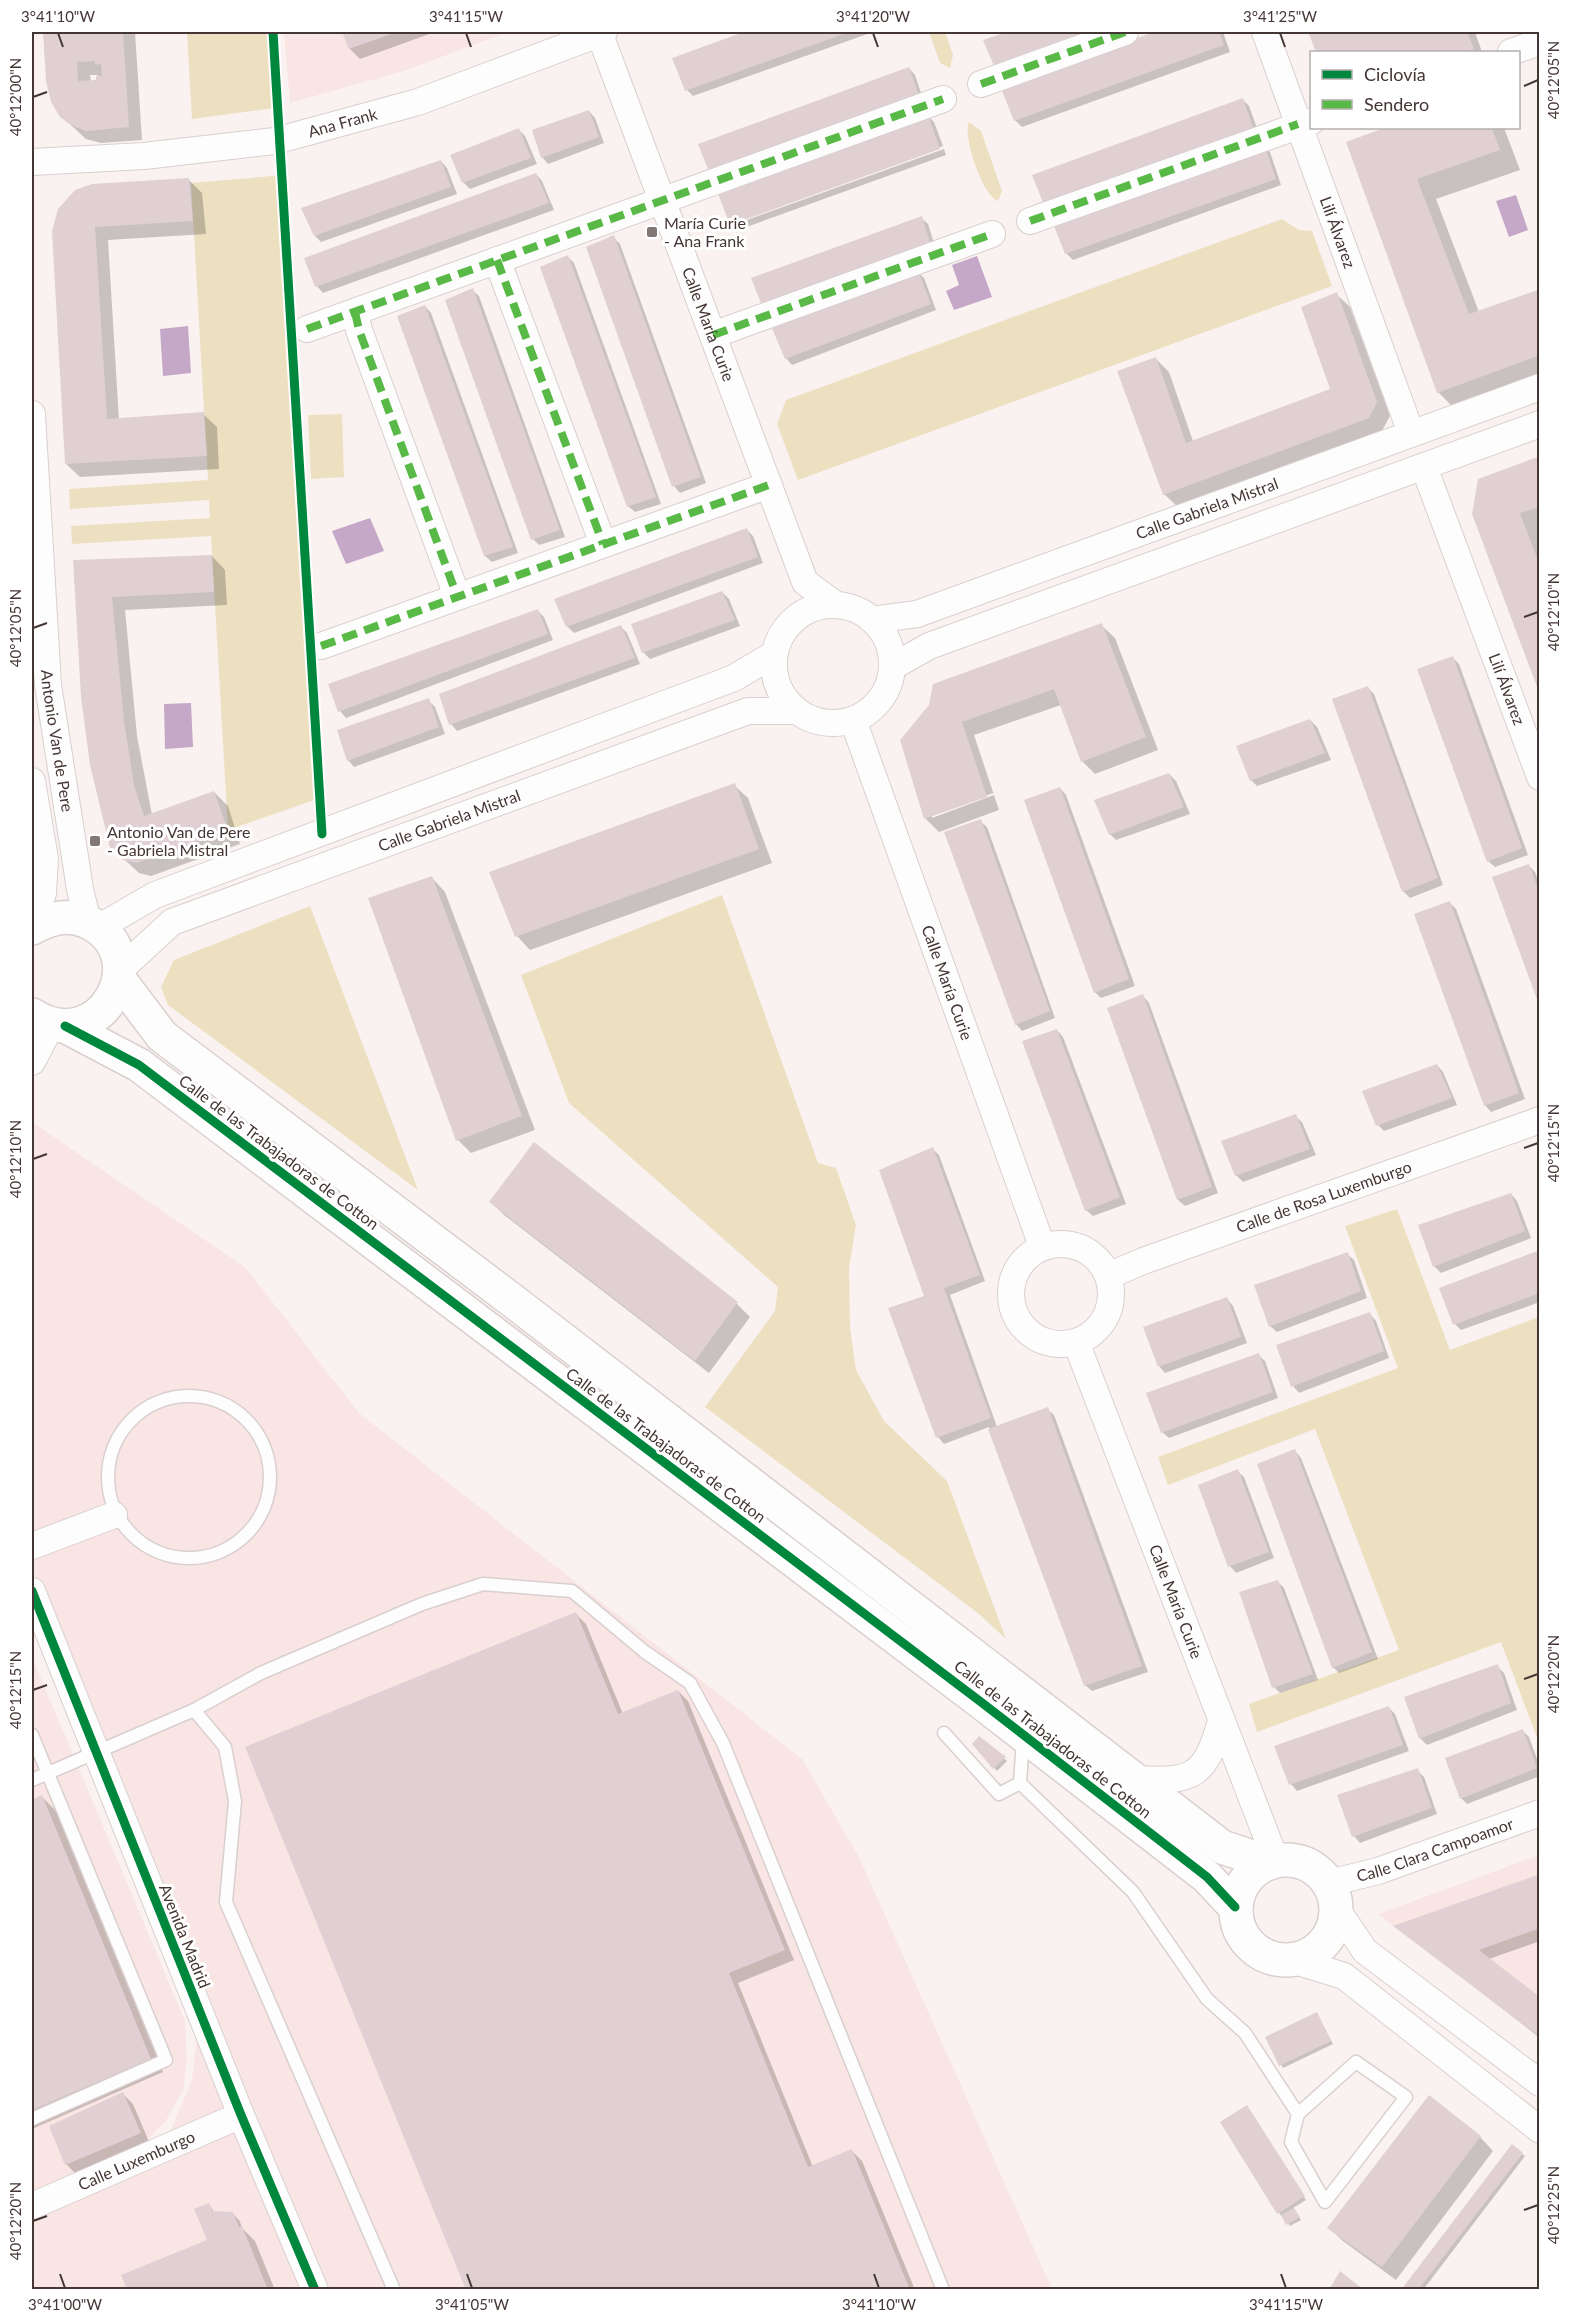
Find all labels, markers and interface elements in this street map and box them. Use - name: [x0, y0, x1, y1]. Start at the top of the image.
- text: 3°41'10"W: [21, 7, 95, 25]
- text: 3°41'15"W: [429, 7, 503, 25]
- text: 3°41'20"W: [836, 7, 910, 25]
- text: 3°41'25"W: [1243, 7, 1317, 25]
- text: 40°12'05"N: [1544, 41, 1562, 119]
- legend: [1310, 51, 1520, 129]
- text: 40°12'00"N: [6, 58, 24, 136]
- text: Ciclovía: [1364, 63, 1426, 85]
- text: Sendero: [1364, 93, 1429, 115]
- street label: Ana Frank: [306, 103, 380, 141]
- street label: Lilí Álvarez: [1317, 193, 1360, 270]
- place label: María Curie - Ana Frank: [664, 213, 746, 250]
- marker: María Curie - Ana Frank: [645, 225, 659, 239]
- street label: Calle María Curie: [679, 264, 739, 384]
- street label: Calle Gabriela Mistral: [1133, 473, 1281, 542]
- text: 40°12'10"N: [1544, 573, 1562, 651]
- text: 40°12'05"N: [6, 589, 24, 667]
- street label: Lilí Álvarez: [1485, 650, 1530, 727]
- street label: Antonio Van de Pere: [38, 669, 78, 813]
- street label: Calle Gabriela Mistral: [375, 785, 523, 855]
- place label: Antonio Van de Pere - Gabriela Mistral: [107, 822, 250, 859]
- marker: Antonio Van de Pere - Gabriela Mistral: [88, 834, 102, 848]
- street label: Calle María Curie: [918, 922, 977, 1042]
- street label: Calle de las Trabajadoras de Cotton: [176, 1070, 383, 1233]
- text: 40°12'15"N: [1544, 1104, 1562, 1182]
- text: 40°12'10"N: [6, 1120, 24, 1198]
- street label: Calle de Rosa Luxemburgo: [1234, 1156, 1414, 1236]
- street label: Calle de las Trabajadoras de Cotton: [563, 1363, 770, 1526]
- street label: Calle María Curie: [1146, 1541, 1207, 1661]
- text: 40°12'20"N: [1544, 1635, 1562, 1713]
- text: 40°12'15"N: [6, 1651, 24, 1729]
- street label: Calle de las Trabajadoras de Cotton: [951, 1656, 1156, 1822]
- street label: Calle Clara Campoamor: [1354, 1813, 1516, 1885]
- street label: Avenida Madrid: [156, 1881, 215, 1991]
- street label: Calle Luxemburgo: [75, 2126, 198, 2194]
- text: 40°12'25"N: [1544, 2166, 1562, 2244]
- text: 40°12'20"N: [6, 2182, 24, 2260]
- text: 3°41'00"W: [28, 2295, 102, 2313]
- text: 3°41'05"W: [435, 2295, 509, 2313]
- text: 3°41'10"W: [842, 2295, 916, 2313]
- text: 3°41'15"W: [1249, 2295, 1323, 2313]

